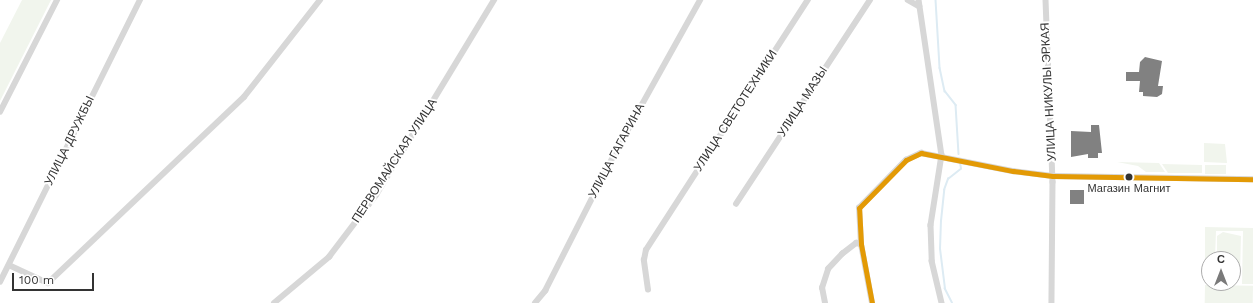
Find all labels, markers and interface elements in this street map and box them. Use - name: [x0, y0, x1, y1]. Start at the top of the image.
- street label: УЛИЦА НИКУЛЫ ЭРКАЯ: [1038, 22, 1060, 162]
- street label: УЛИЦА СВЕТОТЕХНИКИ: [691, 48, 781, 174]
- street label: УЛИЦА МАЗЫ: [775, 64, 831, 140]
- street label: УЛИЦА ДРУЖБЫ: [42, 94, 98, 188]
- street label: ПЕРВОМАЙСКАЯ УЛИЦА: [349, 96, 441, 226]
- street label: УЛИЦА ГАГАРИНА: [586, 101, 648, 201]
- marker: Магазин Магнит: [1124, 172, 1134, 182]
- place label: Магазин Магнит: [1088, 182, 1170, 196]
- north arrow: [1201, 251, 1241, 291]
- text: С: [1217, 253, 1225, 266]
- scale bar: [14, 265, 96, 291]
- text: 100 m: [19, 273, 54, 287]

